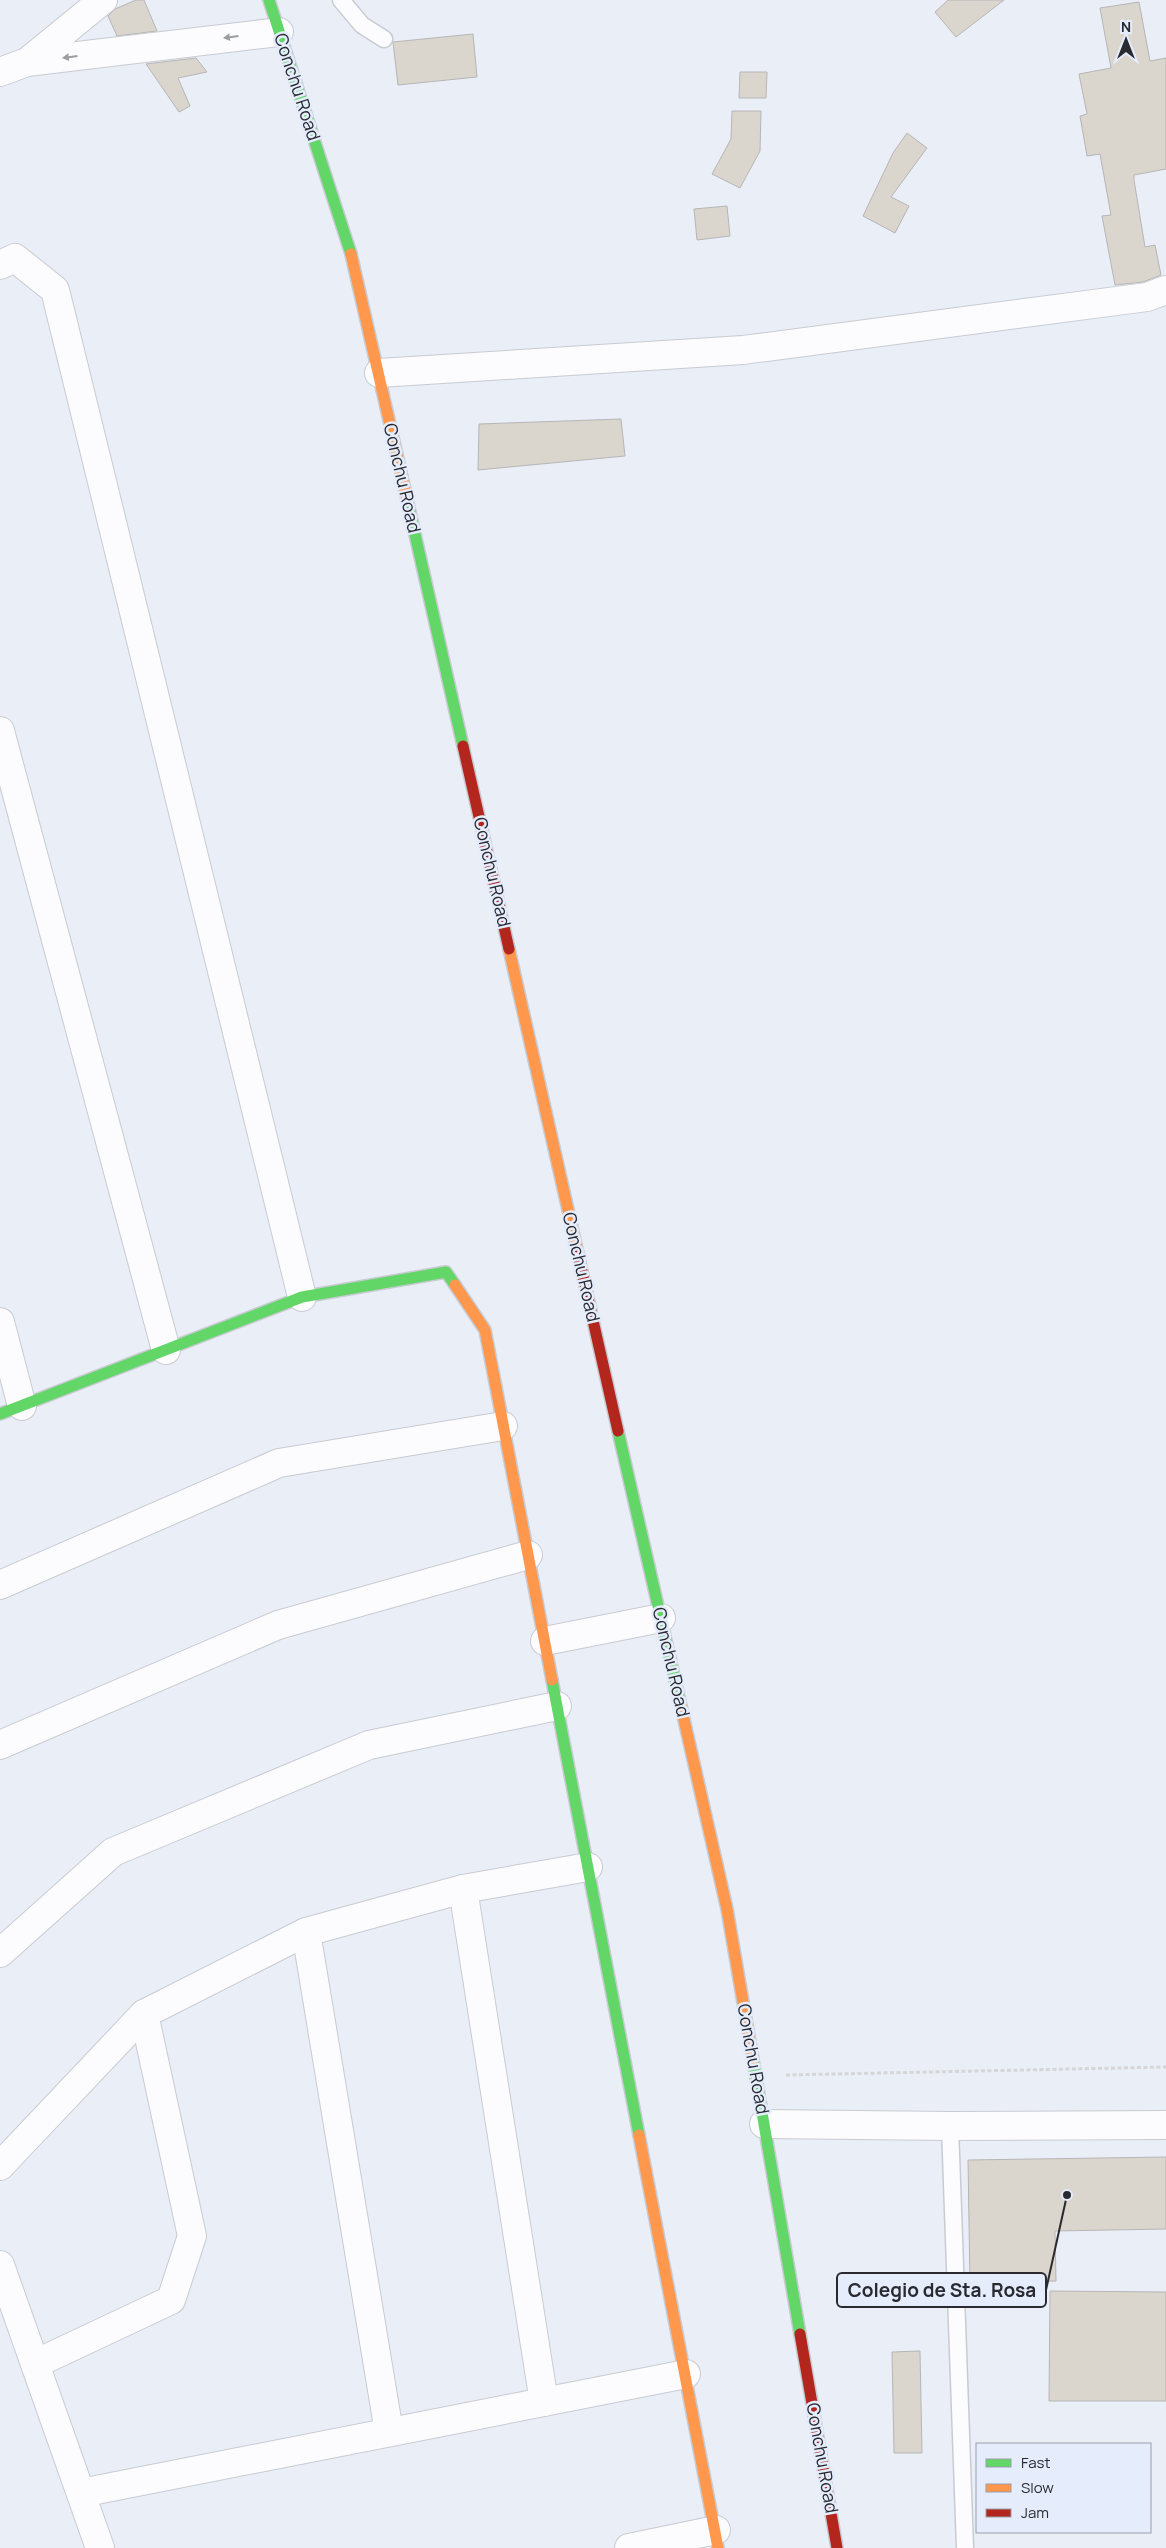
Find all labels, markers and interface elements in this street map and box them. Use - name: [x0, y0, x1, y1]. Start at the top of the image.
- north arrow: [1101, 15, 1151, 65]
- text: N: [1121, 17, 1131, 36]
- street label: Conchu Road: [269, 30, 327, 144]
- one-way arrow: [223, 33, 239, 41]
- one-way arrow: [61, 53, 77, 61]
- street label: Conchu Road: [379, 421, 427, 535]
- street label: Conchu Road: [469, 815, 517, 929]
- street label: Conchu Road: [558, 1210, 606, 1324]
- street label: Conchu Road: [648, 1605, 696, 1719]
- street label: Conchu Road: [732, 2002, 776, 2116]
- callout: Colegio de Sta. Rosa: [837, 2273, 1046, 2307]
- text: Colegio de Sta. Rosa: [848, 2277, 1036, 2303]
- street label: Conchu Road: [801, 2401, 845, 2515]
- legend: [976, 2443, 1151, 2533]
- text: Fast: [1021, 2452, 1050, 2473]
- text: Slow: [1021, 2477, 1054, 2498]
- text: Jam: [1021, 2502, 1049, 2523]

